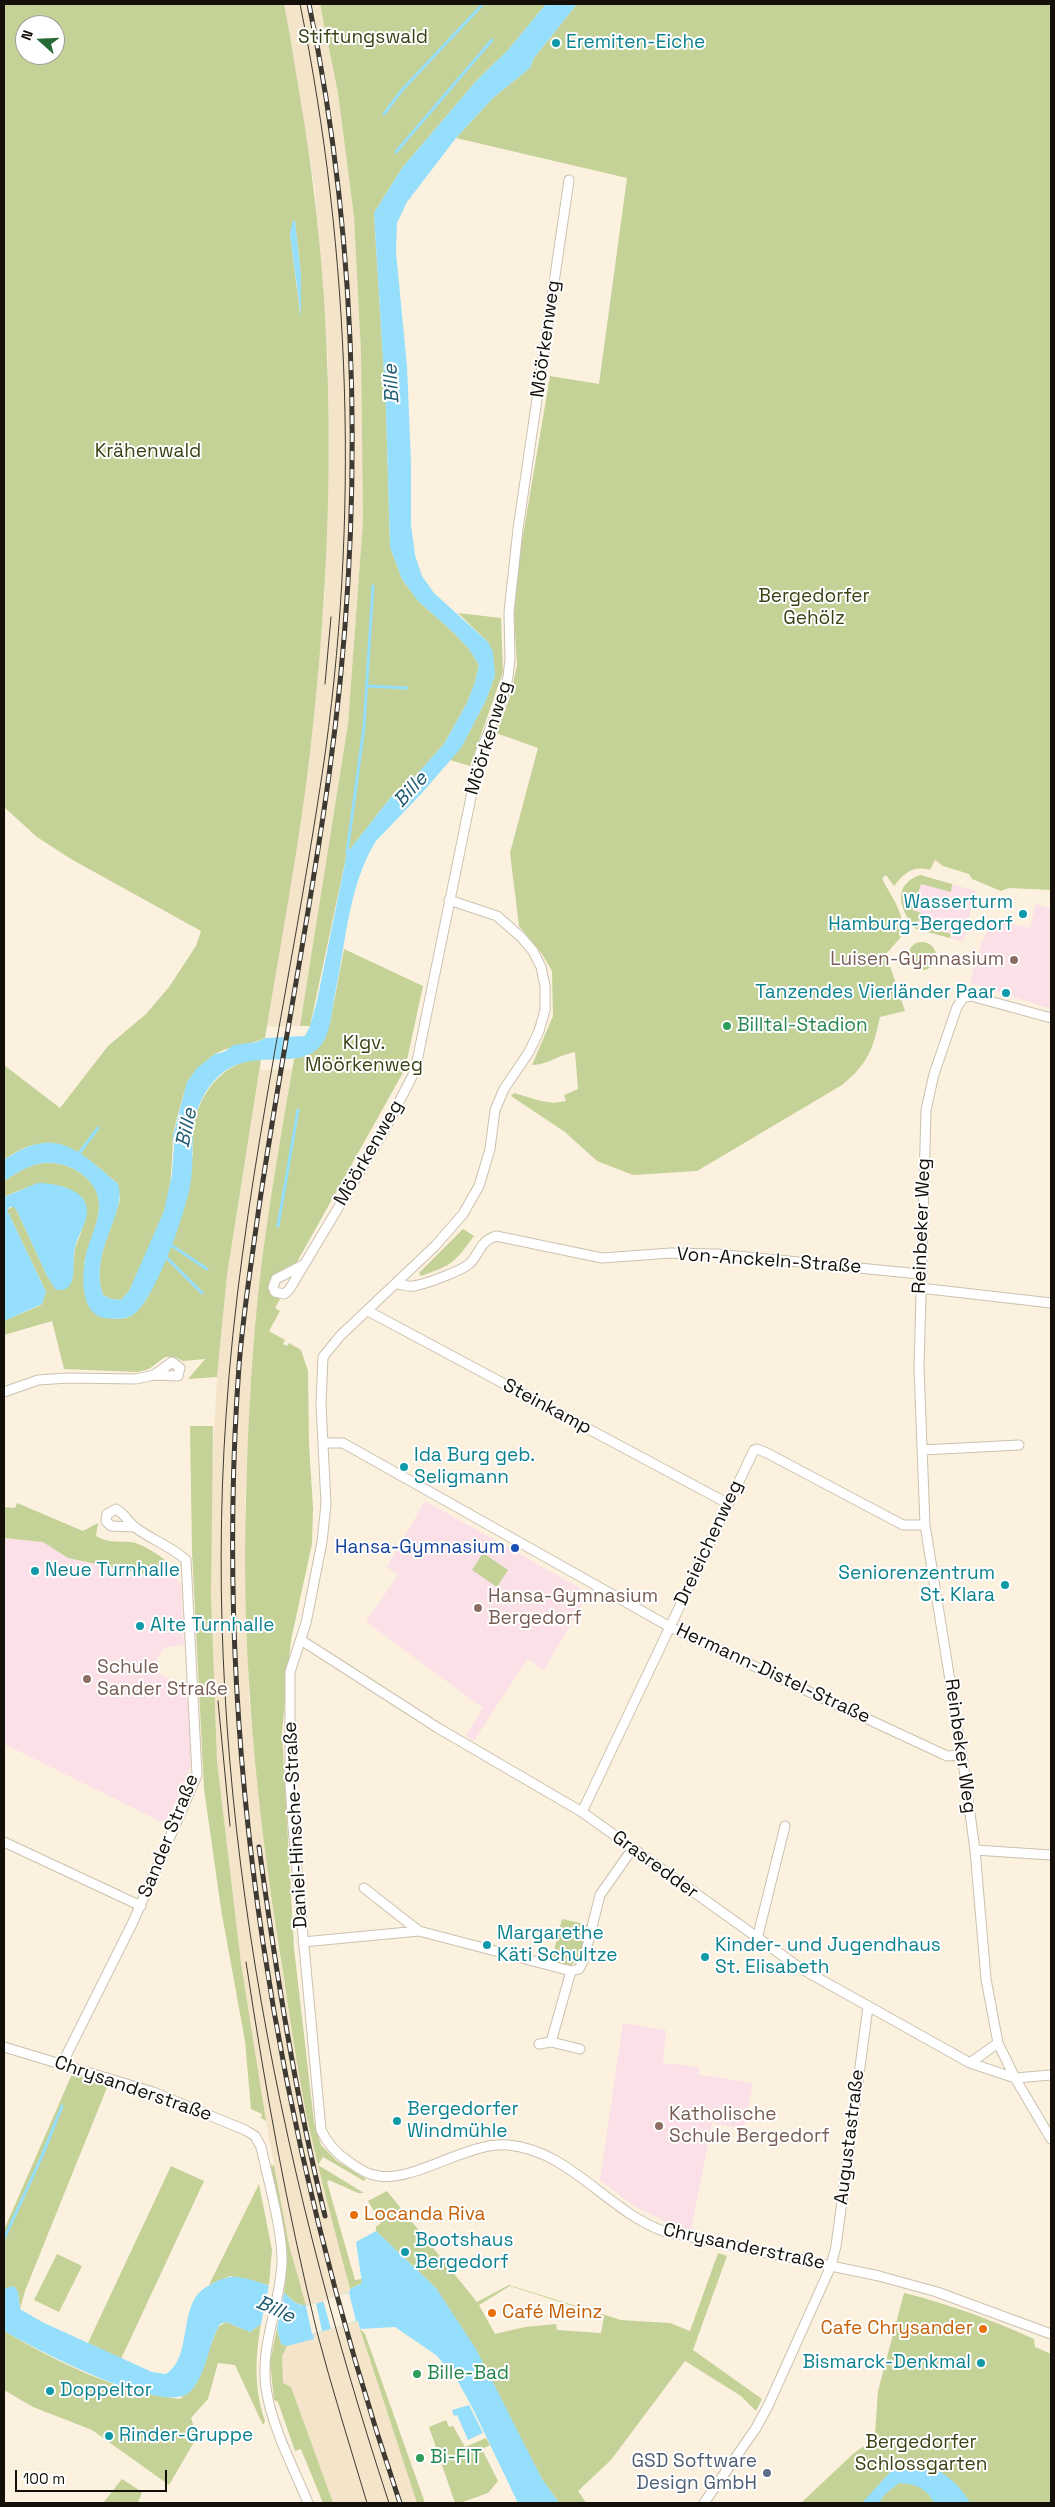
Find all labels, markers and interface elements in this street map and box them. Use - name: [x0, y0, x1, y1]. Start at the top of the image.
- north arrow: [15, 15, 65, 65]
- park label: Stiftungswald: [298, 27, 428, 49]
- text: N: [17, 28, 37, 43]
- place label: Eremiten-Eiche: [566, 32, 705, 54]
- marker: Eremiten-Eiche: [550, 37, 562, 49]
- street label: Möörkenweg: [526, 279, 566, 399]
- water label: Bille: [379, 364, 405, 404]
- park label: Krähenwald: [95, 441, 201, 463]
- park label: Bergedorfer Gehölz: [758, 586, 870, 630]
- street label: Möörkenweg: [461, 678, 517, 798]
- water label: Bille: [389, 767, 433, 813]
- place label: Wasserturm Hamburg-Bergedorf: [828, 892, 1013, 936]
- marker: Wasserturm Hamburg-Bergedorf: [1017, 908, 1029, 920]
- place label: Luisen-Gymnasium: [830, 949, 1004, 971]
- marker: Luisen-Gymnasium: [1008, 954, 1020, 966]
- place label: Tanzendes Vierländer Paar: [755, 982, 996, 1004]
- marker: Tanzendes Vierländer Paar: [1000, 987, 1012, 999]
- place label: Billtal-Stadion: [737, 1015, 868, 1037]
- marker: Billtal-Stadion: [721, 1020, 733, 1032]
- park label: Klgv. Möörkenweg: [305, 1033, 423, 1077]
- street label: Möörkenweg: [330, 1096, 408, 1210]
- water label: Bille: [171, 1106, 203, 1150]
- street label: Reinbeker Weg: [908, 1158, 936, 1294]
- street label: Von-Anckeln-Straße: [676, 1243, 862, 1279]
- street label: Steinkamp: [499, 1374, 595, 1440]
- place label: Ida Burg geb. Seligmann: [414, 1445, 535, 1489]
- marker: Ida Burg geb. Seligmann: [398, 1461, 410, 1473]
- street label: Dreieichenweg: [670, 1477, 748, 1609]
- place label: Hansa-Gymnasium: [335, 1537, 505, 1559]
- marker: Hansa-Gymnasium: [509, 1542, 521, 1554]
- place label: Neue Turnhalle: [45, 1560, 180, 1582]
- place label: Seniorenzentrum St. Klara: [838, 1563, 995, 1607]
- marker: Neue Turnhalle: [29, 1565, 41, 1577]
- marker: Seniorenzentrum St. Klara: [999, 1579, 1011, 1591]
- place label: Hansa-Gymnasium Bergedorf: [488, 1586, 658, 1630]
- marker: Hansa-Gymnasium Bergedorf: [472, 1602, 484, 1614]
- place label: Alte Turnhalle: [150, 1615, 274, 1637]
- street label: Hermann-Distel-Straße: [672, 1619, 874, 1729]
- marker: Alte Turnhalle: [134, 1620, 146, 1632]
- place label: Schule Sander Straße: [97, 1657, 228, 1701]
- marker: Schule Sander Straße: [81, 1673, 93, 1685]
- street label: Reinbeker Weg: [939, 1677, 981, 1815]
- street label: Daniel-Hinsche-Straße: [279, 1721, 313, 1929]
- street label: Sander Straße: [134, 1771, 204, 1901]
- street label: Grasredder: [607, 1826, 703, 1904]
- place label: Margarethe Käti Schultze: [497, 1923, 617, 1967]
- place label: Kinder- und Jugendhaus St. Elisabeth: [715, 1935, 941, 1979]
- marker: Margarethe Käti Schultze: [481, 1939, 493, 1951]
- marker: Kinder- und Jugendhaus St. Elisabeth: [699, 1951, 711, 1963]
- street label: Chrysanderstraße: [51, 2051, 215, 2127]
- street label: Augustastraße: [830, 2068, 870, 2206]
- place label: Bergedorfer Windmühle: [407, 2099, 519, 2143]
- place label: Katholische Schule Bergedorf: [669, 2104, 830, 2148]
- marker: Bergedorfer Windmühle: [391, 2115, 403, 2127]
- marker: Katholische Schule Bergedorf: [653, 2120, 665, 2132]
- place label: Locanda Riva: [364, 2204, 486, 2226]
- marker: Locanda Riva: [348, 2209, 360, 2221]
- street label: Chrysanderstraße: [661, 2219, 827, 2275]
- place label: Bootshaus Bergedorf: [415, 2230, 513, 2274]
- marker: Bootshaus Bergedorf: [399, 2246, 411, 2258]
- water label: Bille: [252, 2291, 298, 2329]
- place label: Café Meinz: [502, 2302, 602, 2324]
- marker: Café Meinz: [486, 2307, 498, 2319]
- place label: Cafe Chrysander: [821, 2318, 973, 2340]
- marker: Cafe Chrysander: [977, 2323, 989, 2335]
- place label: Bismarck-Denkmal: [802, 2352, 971, 2374]
- marker: Bismarck-Denkmal: [975, 2357, 987, 2369]
- place label: Bille-Bad: [427, 2363, 509, 2385]
- marker: Bille-Bad: [411, 2368, 423, 2380]
- place label: Doppeltor: [60, 2380, 152, 2402]
- marker: Doppeltor: [44, 2385, 56, 2397]
- place label: Rinder-Gruppe: [119, 2425, 253, 2447]
- marker: Rinder-Gruppe: [103, 2430, 115, 2442]
- park label: Bergedorfer Schlossgarten: [855, 2432, 987, 2476]
- place label: Bi-FIT: [430, 2447, 482, 2469]
- place label: GSD Software Design GmbH: [632, 2451, 757, 2495]
- marker: Bi-FIT: [414, 2452, 426, 2464]
- scale bar: [18, 2460, 170, 2492]
- marker: GSD Software Design GmbH: [761, 2467, 773, 2479]
- text: 100 m: [23, 2469, 65, 2488]

